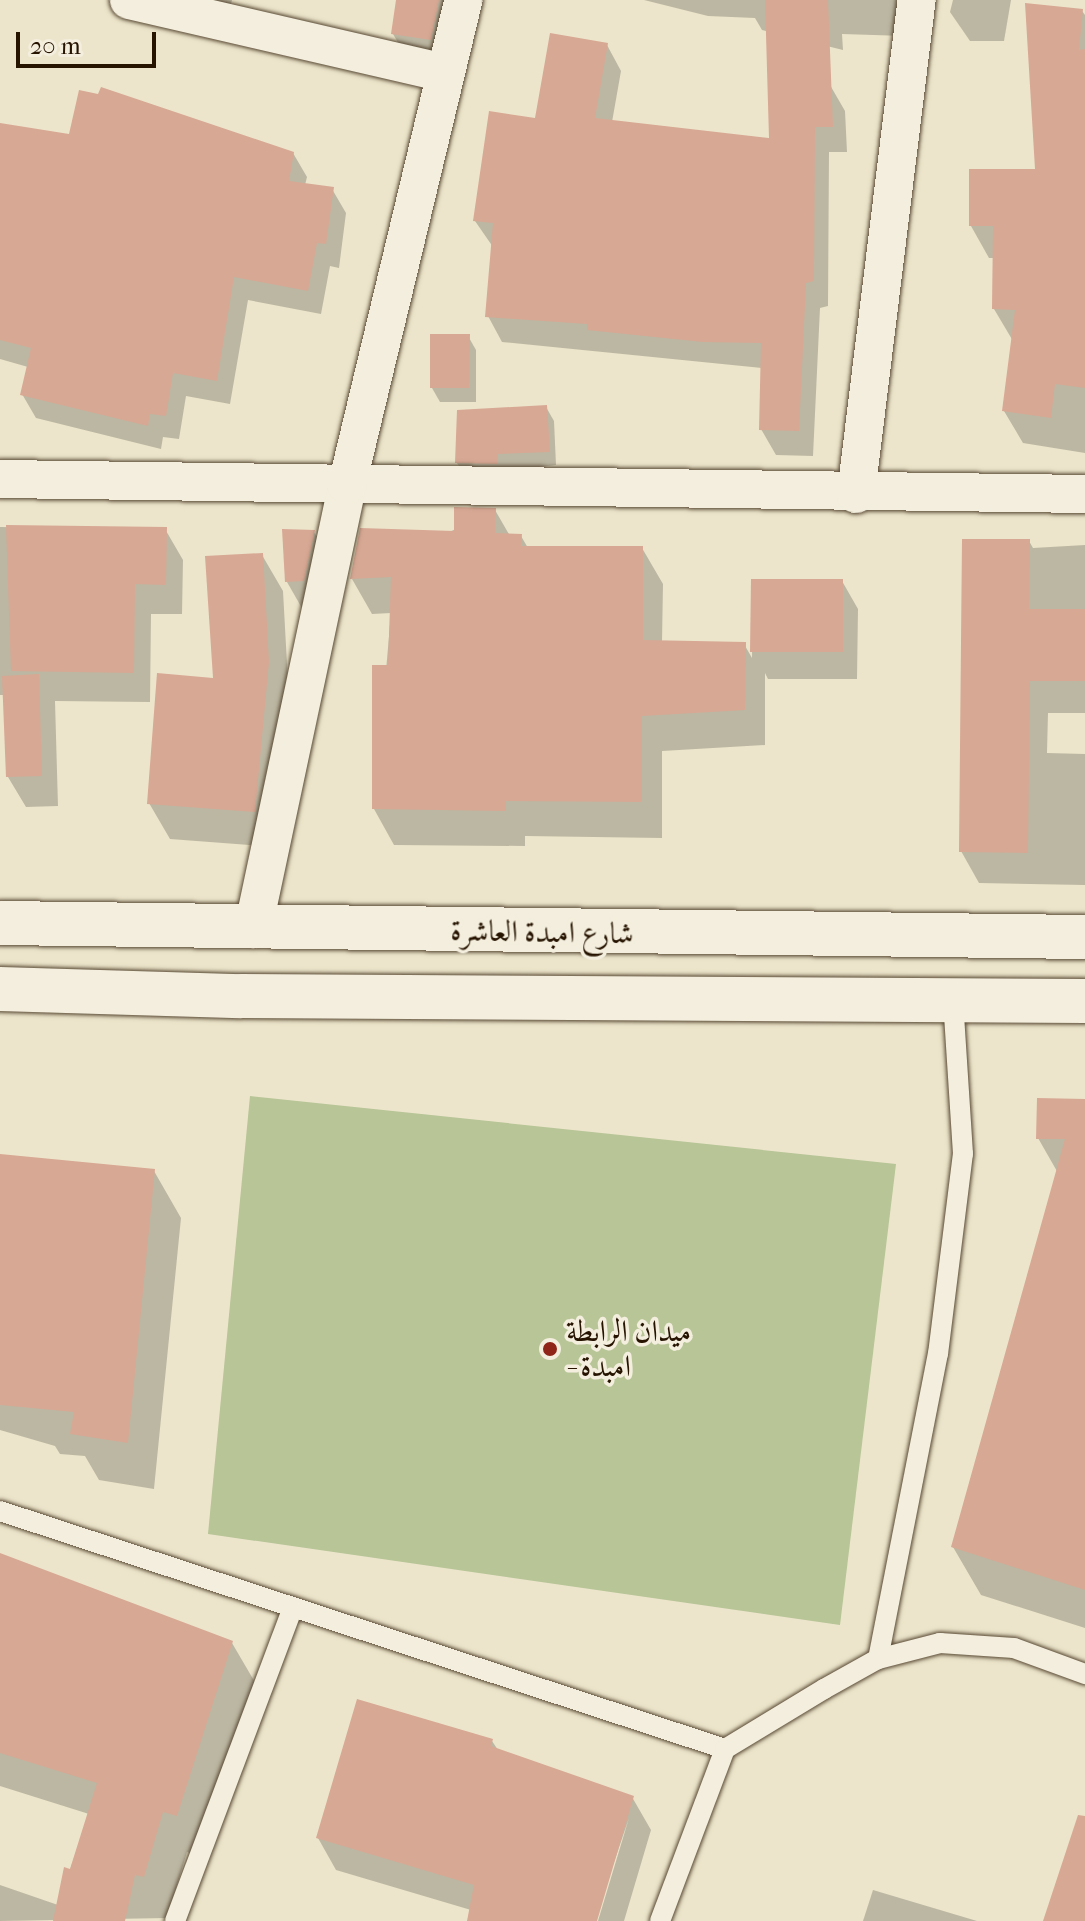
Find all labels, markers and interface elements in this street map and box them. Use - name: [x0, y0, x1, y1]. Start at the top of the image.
- scale bar: [20, 16, 160, 66]
- text: 20 m: [30, 32, 81, 60]
- street label: شارع امبدة العاشرة: [450, 913, 634, 953]
- place label: ميدان الرابطة - امبدة: [566, 1314, 691, 1384]
- marker: ميدان الرابطة - امبدة: [541, 1340, 559, 1358]

